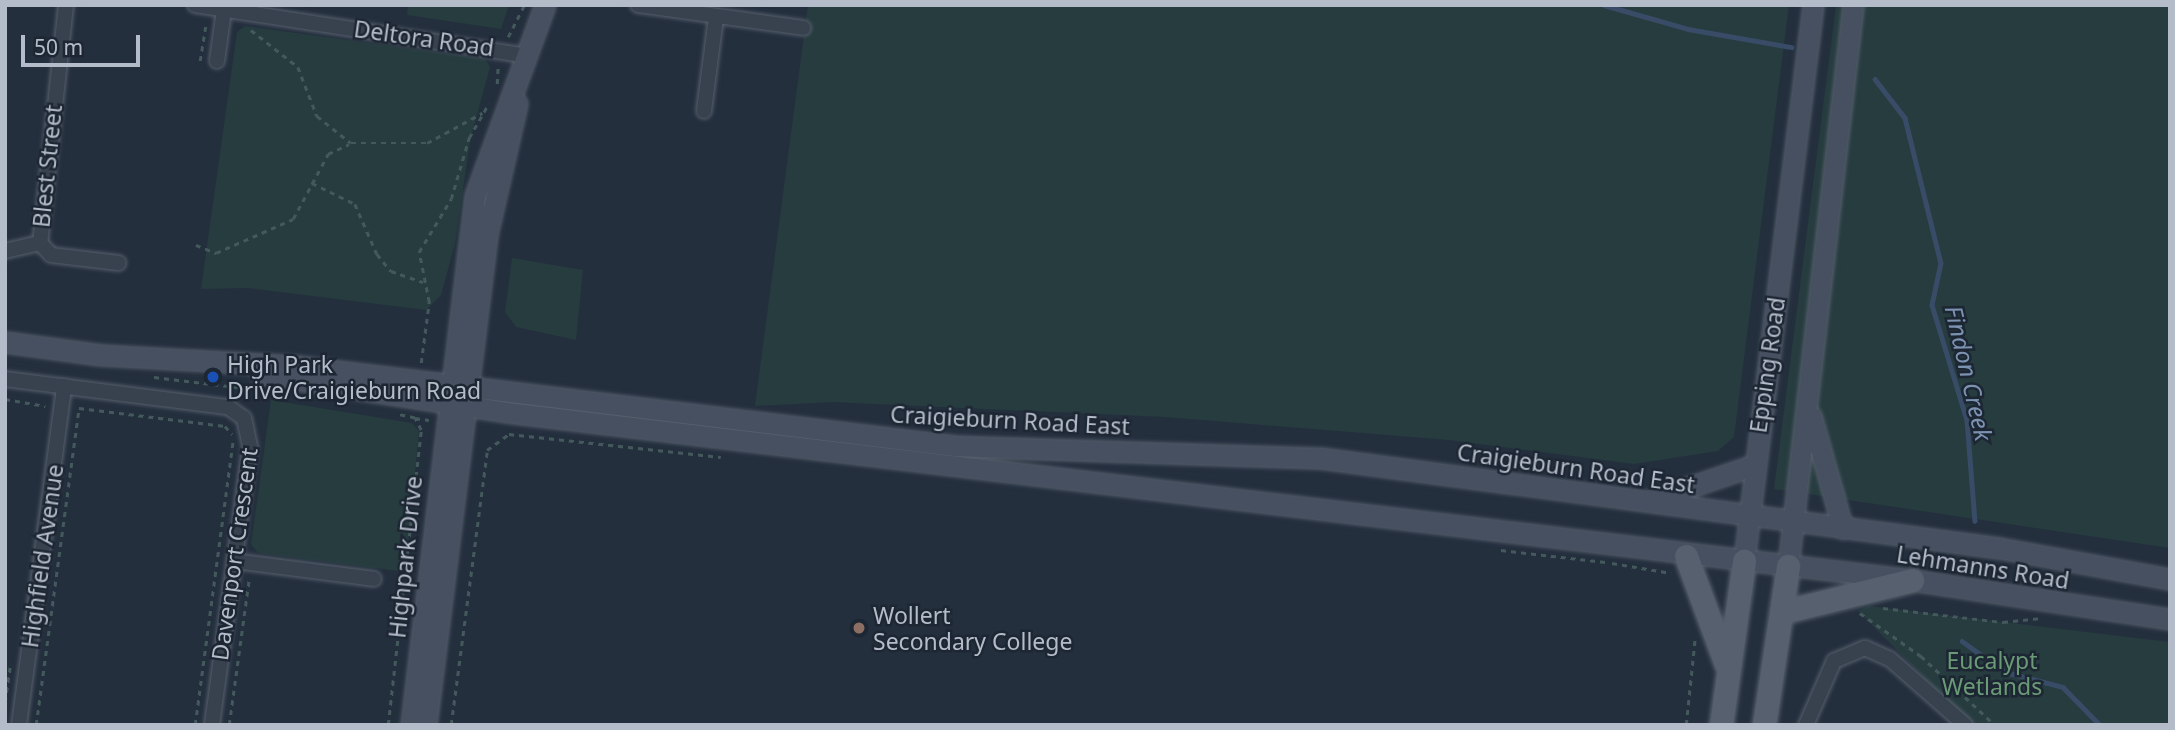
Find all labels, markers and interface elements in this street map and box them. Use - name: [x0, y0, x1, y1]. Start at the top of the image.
- street label: Deltora Road: [352, 15, 496, 61]
- scale bar: [24, 21, 144, 65]
- text: 50 m: [34, 33, 83, 61]
- street label: Blest Street: [27, 103, 67, 229]
- street label: Epping Road: [1744, 295, 1790, 435]
- water label: Findon Creek: [1939, 302, 1999, 444]
- place label: High Park Drive/Craigieburn Road: [227, 350, 481, 404]
- marker: High Park Drive/Craigieburn Road: [205, 369, 221, 385]
- street label: Craigieburn Road East: [890, 400, 1130, 440]
- street label: Craigieburn Road East: [1455, 438, 1697, 498]
- street label: Davenport Crescent: [205, 446, 263, 662]
- street label: Highfield Avenue: [15, 462, 69, 650]
- street label: Highpark Drive: [383, 474, 427, 640]
- street label: Lehmanns Road: [1895, 540, 2071, 594]
- place label: Wollert Secondary College: [873, 601, 1072, 655]
- marker: Wollert Secondary College: [851, 620, 867, 636]
- park label: Eucalypt Wetlands: [1942, 646, 2042, 700]

